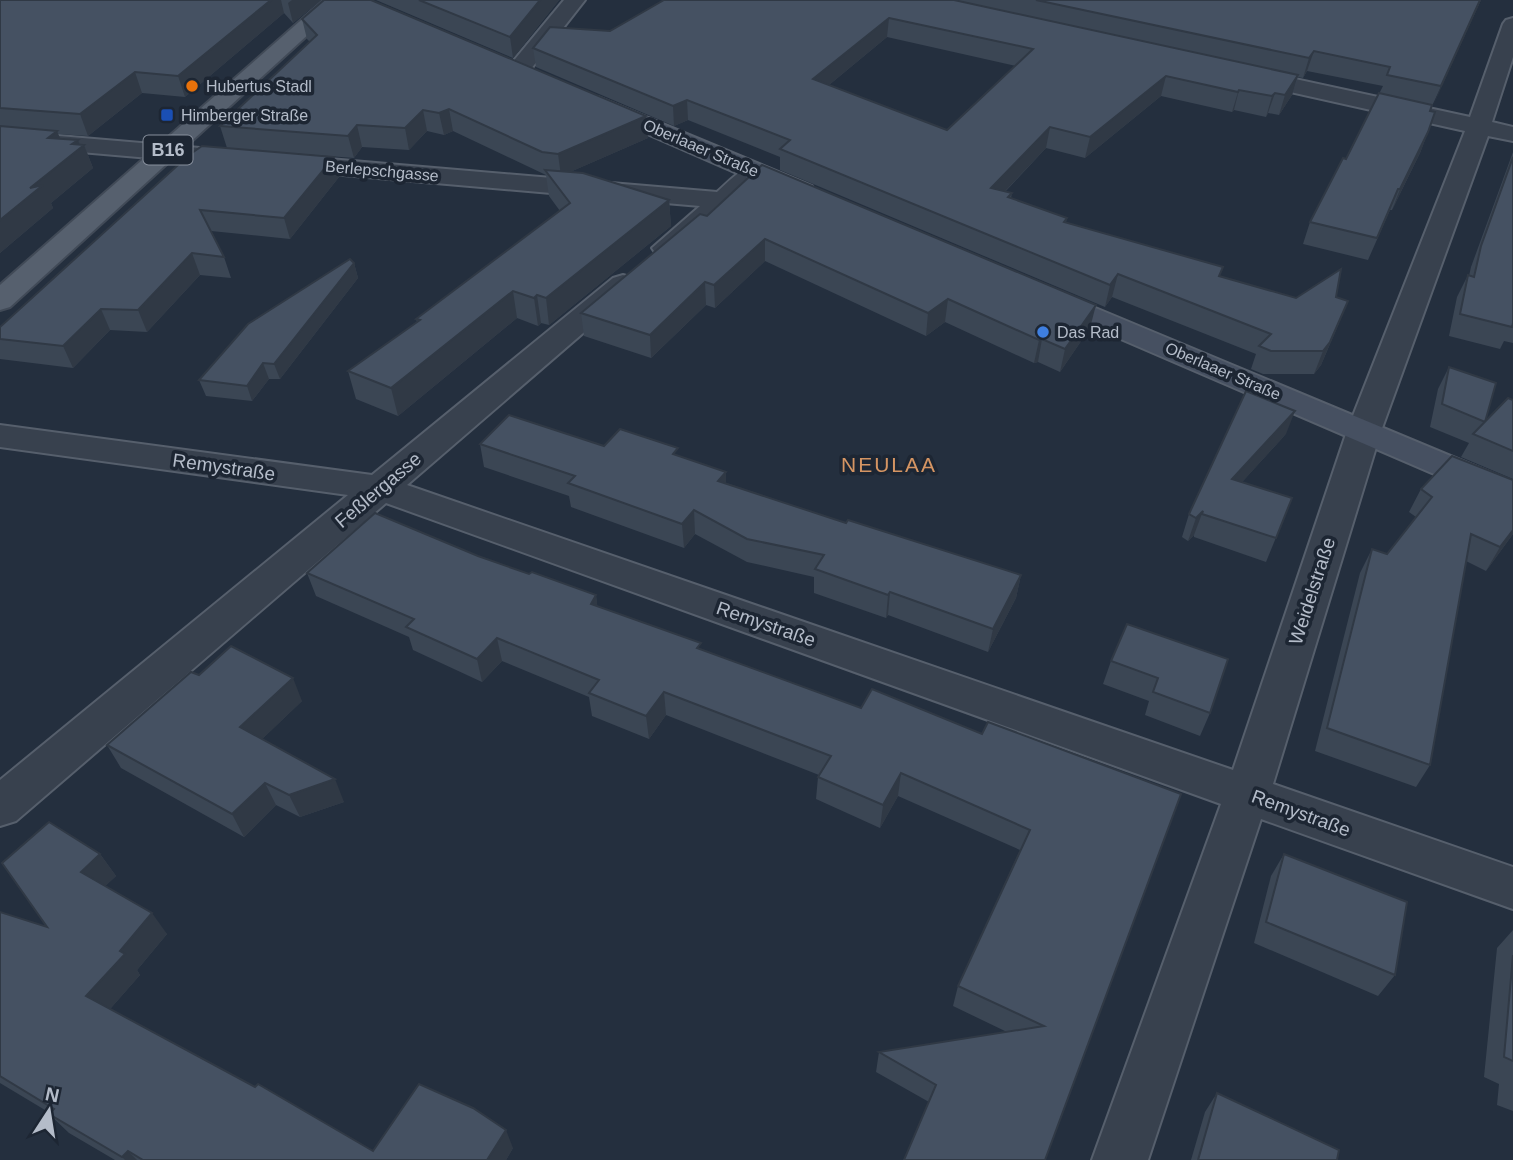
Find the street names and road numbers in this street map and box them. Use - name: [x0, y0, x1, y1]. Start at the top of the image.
- street label: Oberlaaer Straße: [641, 116, 761, 180]
- road number: B16: [144, 135, 192, 164]
- street label: Berlepschgasse: [325, 158, 440, 184]
- street label: Oberlaaer Straße: [1163, 339, 1283, 403]
- street label: Feßlergasse: [331, 448, 425, 532]
- street label: Remystraße: [171, 449, 277, 485]
- street label: Weidelstraße: [1285, 535, 1339, 647]
- street label: Remystraße: [714, 597, 818, 651]
- street label: Remystraße: [1249, 785, 1353, 841]

